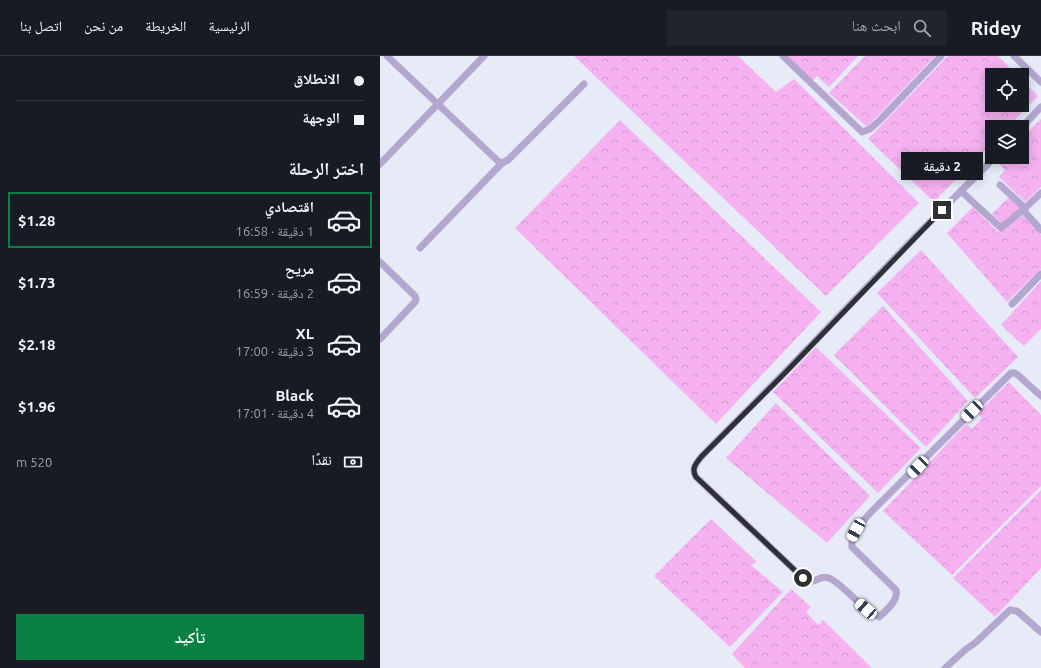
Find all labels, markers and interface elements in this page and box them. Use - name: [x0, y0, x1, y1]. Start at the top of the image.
- search box: [667, 10, 947, 46]
- text: ابحث هنا: [852, 17, 901, 34]
- icon: search: [911, 17, 933, 39]
- text: Ridey: [971, 17, 1021, 39]
- text: اتصل بنا: [20, 18, 62, 34]
- text: من نحن: [84, 18, 123, 34]
- text: الخريطة: [145, 18, 186, 34]
- text: الرئيسية: [208, 18, 250, 34]
- map controls: [985, 68, 1029, 164]
- button: locate: [985, 68, 1029, 112]
- text: الانطلاق: [294, 70, 340, 87]
- text: الوجهة: [302, 109, 340, 126]
- button: layers: [985, 120, 1029, 164]
- callout: 2 دقيقة: [901, 152, 983, 180]
- text: اختر الرحلة: [289, 158, 364, 178]
- text: 2 دقيقة: [923, 159, 961, 173]
- text: اقتصادي: [265, 198, 314, 215]
- route end: [933, 201, 951, 219]
- icon: car: [326, 202, 362, 238]
- text: $1.28: [18, 212, 56, 229]
- text: 1 دقيقة · 16:58: [236, 224, 314, 238]
- text: مريح: [285, 260, 314, 277]
- icon: car: [326, 264, 362, 300]
- text: $1.73: [18, 274, 56, 291]
- text: 2 دقيقة · 16:59: [236, 286, 314, 300]
- text: XL: [296, 325, 314, 342]
- icon: car: [326, 326, 362, 362]
- text: $2.18: [18, 336, 56, 353]
- text: 3 دقيقة · 17:00: [236, 344, 314, 358]
- text: Black: [275, 387, 314, 404]
- icon: car: [326, 388, 362, 424]
- text: $1.96: [18, 398, 56, 415]
- car: [959, 398, 985, 424]
- text: 4 دقيقة · 17:01: [236, 406, 314, 420]
- text: نقدًا: [311, 451, 332, 468]
- icon: cash: [342, 451, 364, 473]
- car: [905, 454, 931, 480]
- text: 520 m: [16, 455, 52, 469]
- car: [845, 517, 867, 543]
- route start: [794, 569, 812, 587]
- car: [853, 597, 879, 621]
- button: تأكيد: [16, 614, 364, 660]

